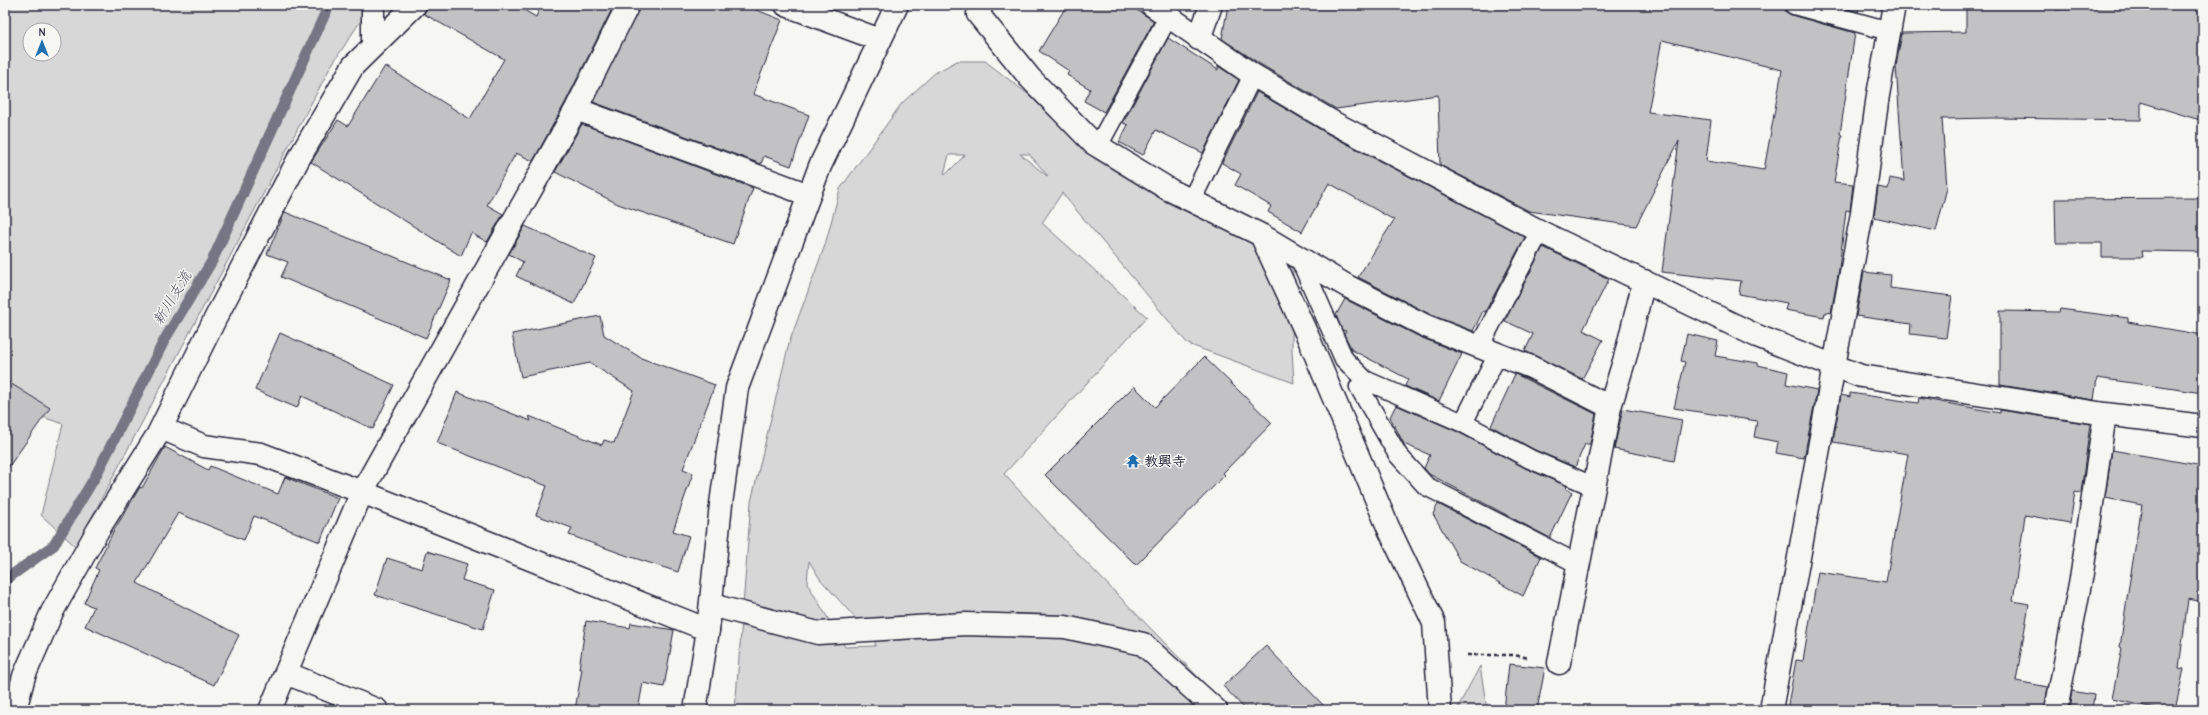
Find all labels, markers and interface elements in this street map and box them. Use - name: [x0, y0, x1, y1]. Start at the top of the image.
- north arrow: [22, 22, 62, 62]
- text: N: [38, 26, 46, 39]
- water label: 新川支流: [149, 267, 196, 328]
- temple icon: 教興寺: [1125, 453, 1141, 469]
- place label: 教興寺: [1144, 453, 1186, 470]

